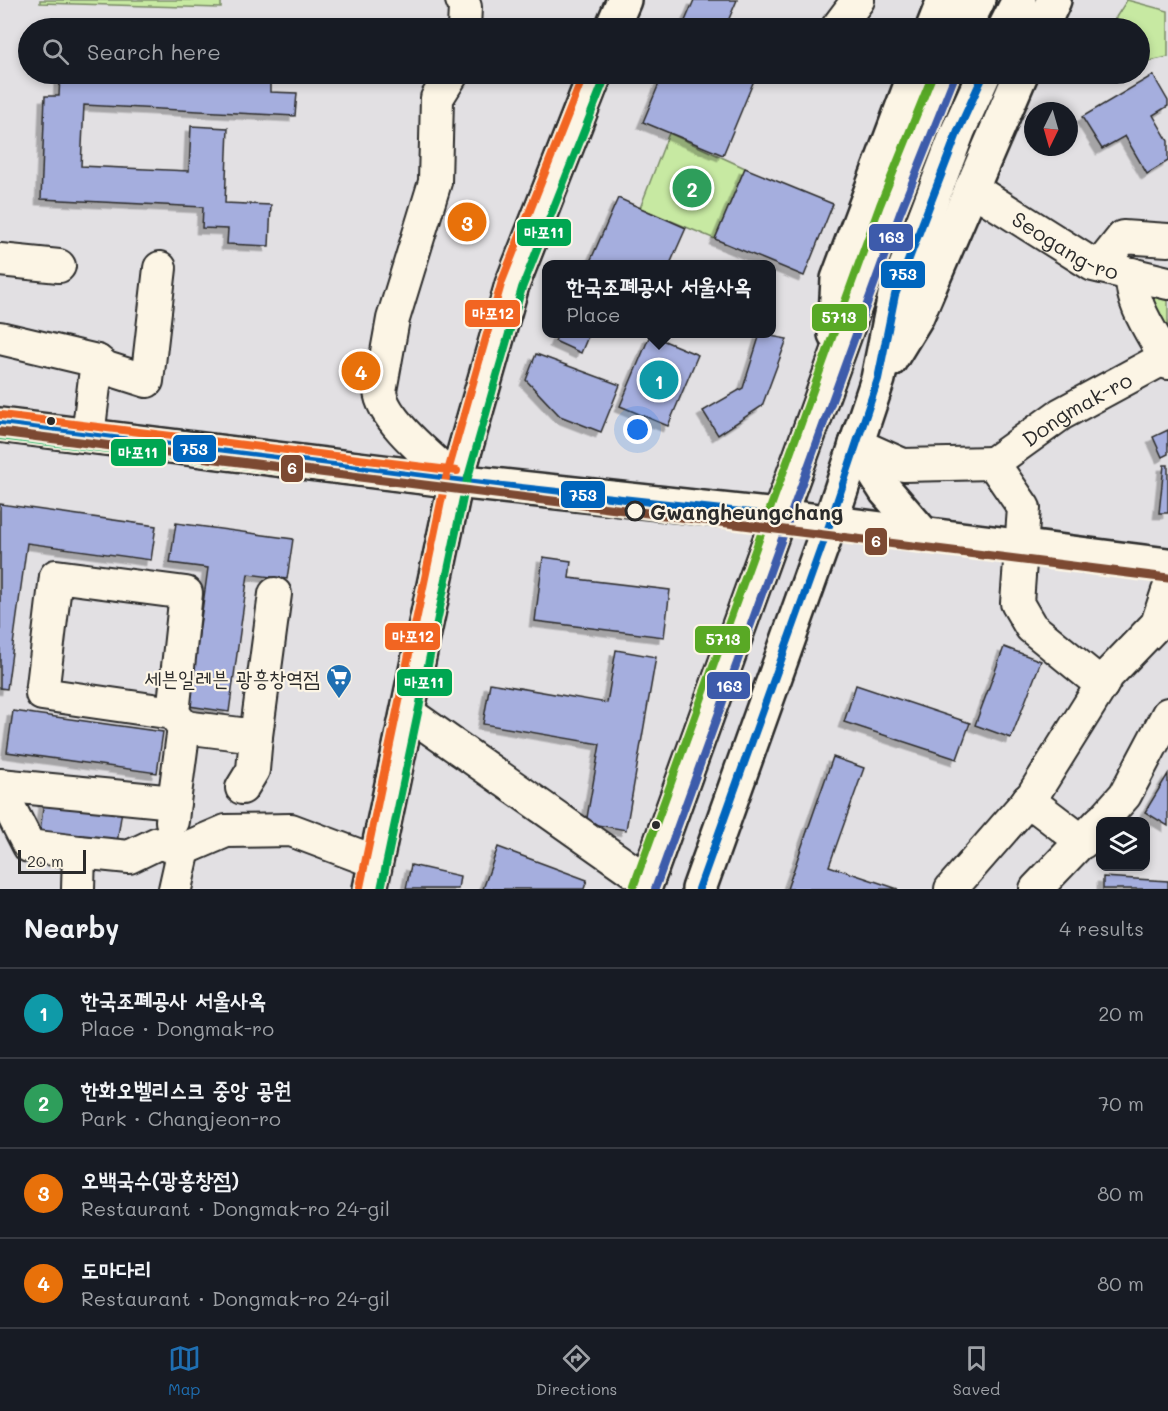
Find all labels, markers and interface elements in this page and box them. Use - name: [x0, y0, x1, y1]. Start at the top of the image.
- search box: [18, 18, 1150, 84]
- icon: search: [39, 35, 72, 68]
- text: Search here: [87, 37, 221, 66]
- north arrow: [1024, 102, 1078, 156]
- pin: 2: [672, 166, 712, 210]
- pin: 3: [448, 200, 486, 244]
- street label: Seogang-ro: [1008, 204, 1121, 284]
- line badge: 마포11: [516, 218, 572, 247]
- text: 마포11: [524, 221, 564, 242]
- line badge: 163: [868, 223, 914, 252]
- text: 163: [878, 226, 905, 247]
- popup: [542, 260, 776, 338]
- line badge: 753: [880, 260, 926, 289]
- text: 753: [889, 263, 917, 284]
- text: 한국조폐공사 서울사옥: [567, 271, 751, 300]
- line badge: 마포12: [464, 299, 521, 328]
- text: Place: [567, 301, 620, 327]
- text: 마포12: [472, 302, 514, 323]
- line badge: 5713: [811, 303, 868, 332]
- text: 5713: [822, 306, 857, 327]
- pin: 4: [342, 348, 380, 394]
- pin: 1: [640, 358, 678, 403]
- street label: Dongmak-ro: [1016, 365, 1136, 452]
- unlabelled marker: [45, 415, 57, 427]
- your location: [623, 415, 652, 444]
- line badge: 753: [172, 434, 217, 463]
- line badge: 마포11: [110, 438, 167, 467]
- text: 753: [180, 438, 208, 459]
- text: 마포11: [118, 441, 158, 462]
- line badge: 6: [280, 454, 304, 483]
- text: 6: [287, 457, 297, 478]
- line badge: 753: [560, 480, 606, 509]
- text: 753: [569, 484, 597, 505]
- place label: Gwangheungchang: [650, 498, 843, 525]
- marker: Gwangheungchang: [625, 501, 645, 521]
- line badge: 6: [864, 527, 888, 556]
- text: 6: [871, 530, 881, 551]
- line badge: 마포12: [384, 622, 441, 651]
- text: 마포12: [392, 625, 434, 646]
- line badge: 5713: [694, 625, 751, 654]
- text: 5713: [706, 628, 741, 649]
- supermarket icon: 세븐일레븐 광흥창역점: [324, 662, 354, 700]
- place label: 세븐일레븐 광흥창역점: [144, 664, 320, 691]
- line badge: 마포11: [396, 668, 453, 697]
- text: 마포11: [404, 671, 444, 692]
- line badge: 163: [706, 671, 751, 700]
- text: 163: [716, 675, 743, 696]
- map controls: [1096, 817, 1150, 871]
- button: layers: [1096, 817, 1150, 871]
- unlabelled marker: [650, 819, 662, 831]
- scale bar: [18, 847, 86, 874]
- text: 20 m: [27, 850, 64, 871]
- text: Nearby: [24, 911, 119, 945]
- text: 4 results: [1059, 915, 1144, 941]
- text: 한국조폐공사 서울사옥: [81, 985, 266, 1014]
- text: 1: [39, 1000, 48, 1026]
- text: 20 m: [1098, 1000, 1144, 1026]
- text: Place · Dongmak-ro: [81, 1015, 274, 1041]
- text: 한화오벨리스크 중앙 공원: [81, 1075, 292, 1104]
- text: 2: [38, 1090, 49, 1116]
- text: 70 m: [1098, 1090, 1144, 1116]
- text: Park · Changjeon-ro: [81, 1105, 281, 1131]
- text: 오백국수(광흥창점): [81, 1165, 239, 1194]
- text: 3: [38, 1180, 50, 1206]
- text: 80 m: [1097, 1180, 1144, 1206]
- text: Restaurant · Dongmak-ro 24-gil: [81, 1195, 390, 1221]
- text: 도마다리: [81, 1255, 152, 1284]
- text: 4: [37, 1270, 50, 1296]
- text: 80 m: [1097, 1270, 1144, 1296]
- text: Restaurant · Dongmak-ro 24-gil: [81, 1285, 390, 1311]
- tab: Map: [168, 1342, 201, 1399]
- tab: Directions: [536, 1342, 617, 1399]
- tab: Saved: [953, 1342, 1000, 1399]

